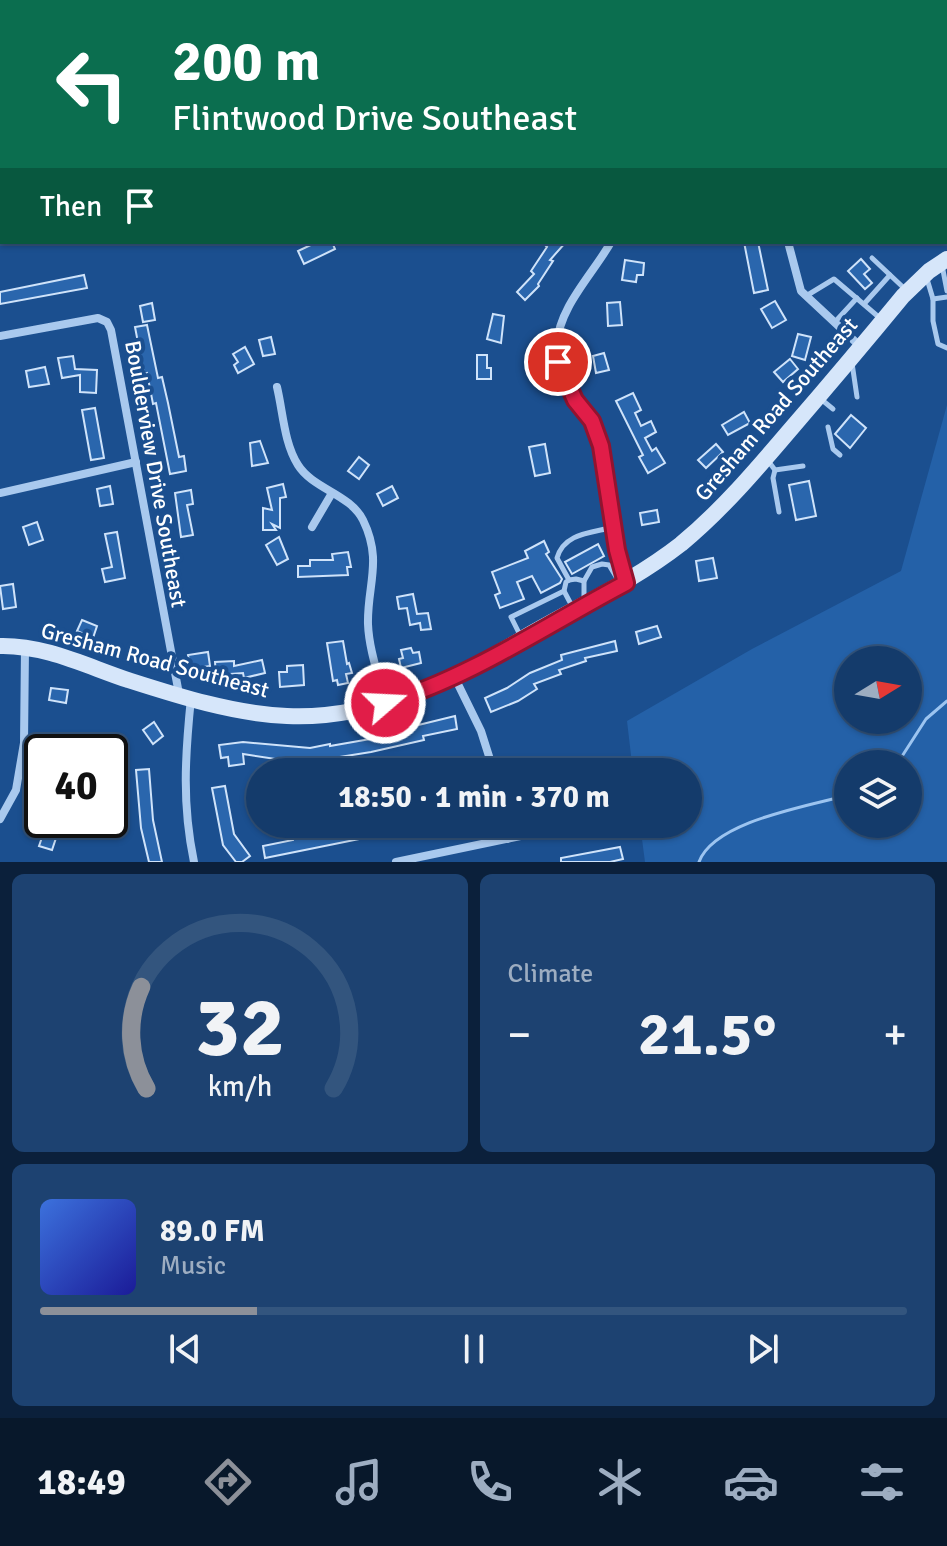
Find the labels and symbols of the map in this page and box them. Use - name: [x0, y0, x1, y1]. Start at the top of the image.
- street label: Gresham Road Southeast: [689, 311, 863, 506]
- pin: [524, 328, 592, 396]
- street label: Boulderview Drive Southeast: [119, 338, 193, 610]
- street label: Gresham Road Southeast: [38, 617, 272, 703]
- north arrow: [834, 646, 922, 734]
- position arrow: [343, 661, 427, 745]
- speed limit sign: 40: [24, 734, 128, 838]

